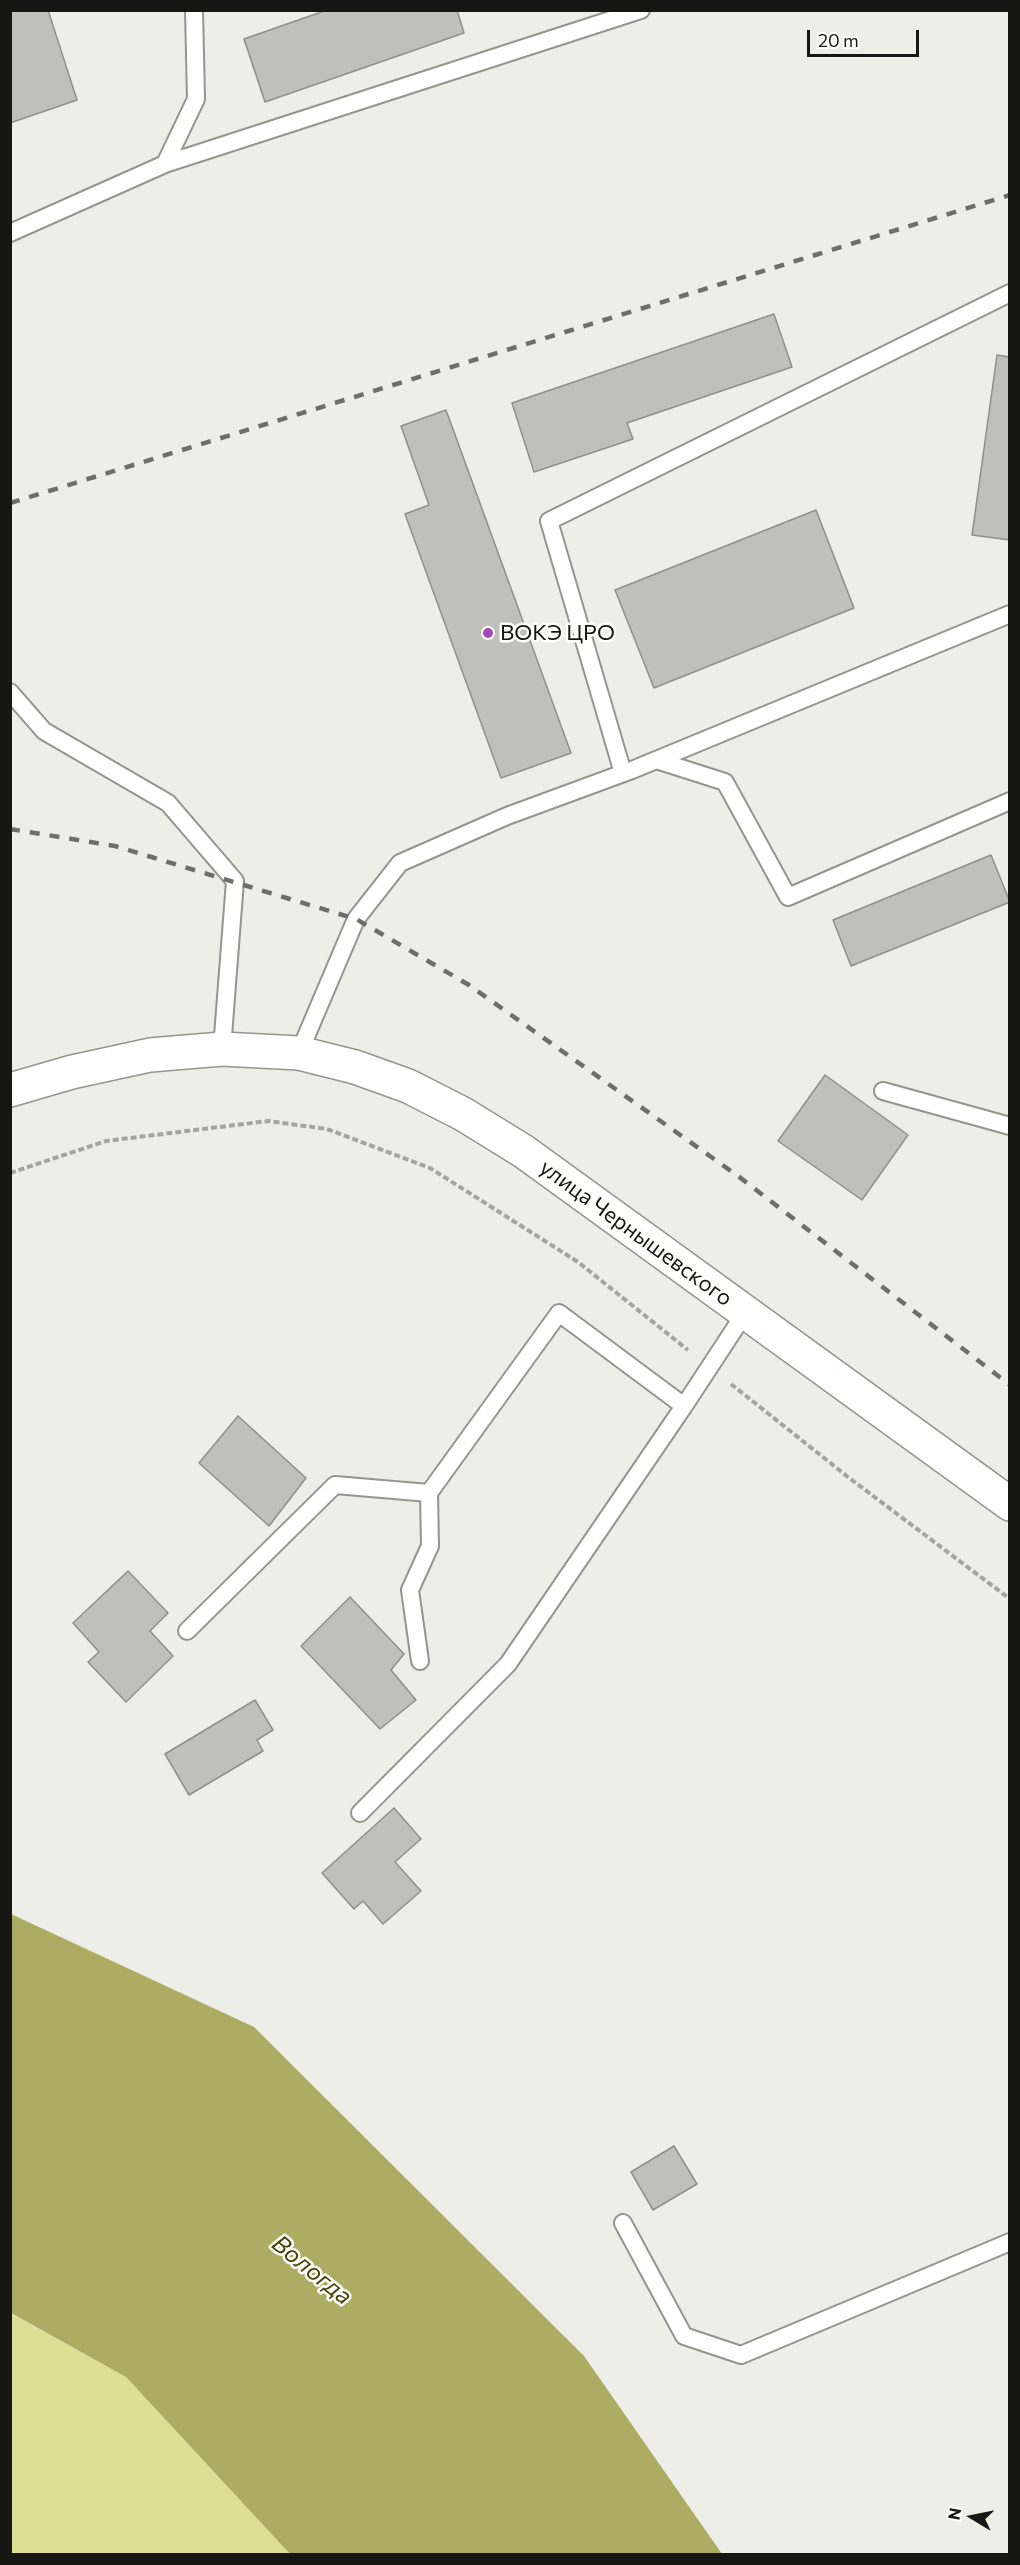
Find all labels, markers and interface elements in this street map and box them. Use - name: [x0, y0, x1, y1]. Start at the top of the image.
- scale bar: [810, 18, 922, 56]
- text: 20 m: [818, 29, 859, 51]
- place label: ВОКЭ ЦРО: [500, 620, 615, 646]
- marker: ВОКЭ ЦРО: [481, 626, 495, 640]
- street label: улица Чернышевского: [535, 1154, 737, 1312]
- water label: Вологда: [266, 2229, 358, 2311]
- north arrow: [942, 2487, 1002, 2547]
- text: N: [943, 2506, 964, 2521]

